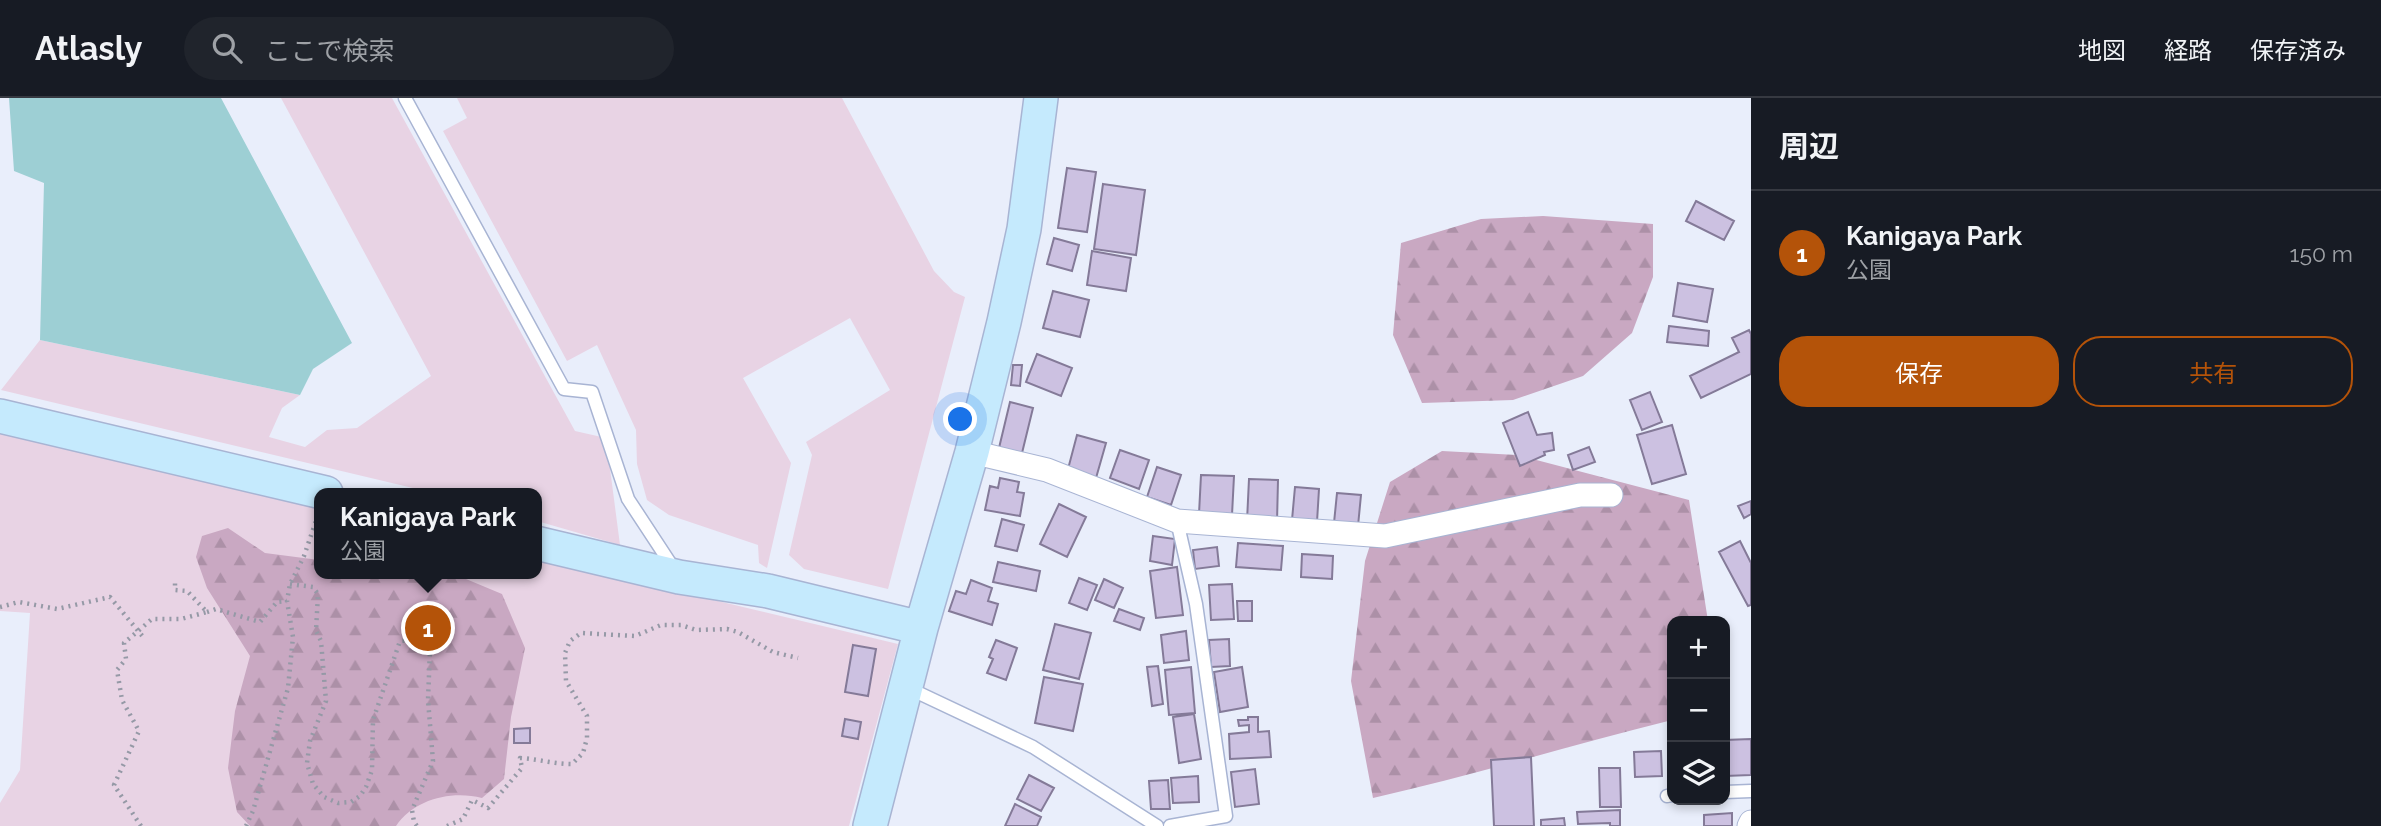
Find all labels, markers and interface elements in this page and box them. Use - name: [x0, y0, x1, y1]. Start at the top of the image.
- search box: [184, 17, 674, 80]
- text: Atlasly: [35, 29, 142, 68]
- icon: search: [208, 29, 246, 67]
- text: ここで検索: [264, 36, 394, 66]
- text: 地図: [2078, 36, 2126, 65]
- text: 経路: [2164, 36, 2212, 65]
- text: 保存済み: [2250, 36, 2346, 65]
- text: 周辺: [1779, 129, 1839, 164]
- text: Kanigaya Park: [1846, 221, 2022, 251]
- text: 1: [1796, 240, 1808, 267]
- text: 150 m: [2290, 240, 2353, 267]
- text: 公園: [1846, 256, 1892, 283]
- button: 保存: [1779, 336, 2059, 407]
- button: 共有: [2073, 336, 2353, 407]
- your location: [943, 402, 977, 436]
- popup: [314, 488, 542, 579]
- text: Kanigaya Park: [340, 502, 516, 532]
- text: 公園: [340, 537, 386, 564]
- pin: 1: [405, 602, 451, 654]
- map controls: [1667, 616, 1730, 805]
- button: +: [1667, 616, 1730, 679]
- button: −: [1667, 679, 1730, 742]
- button: layers: [1667, 742, 1730, 805]

